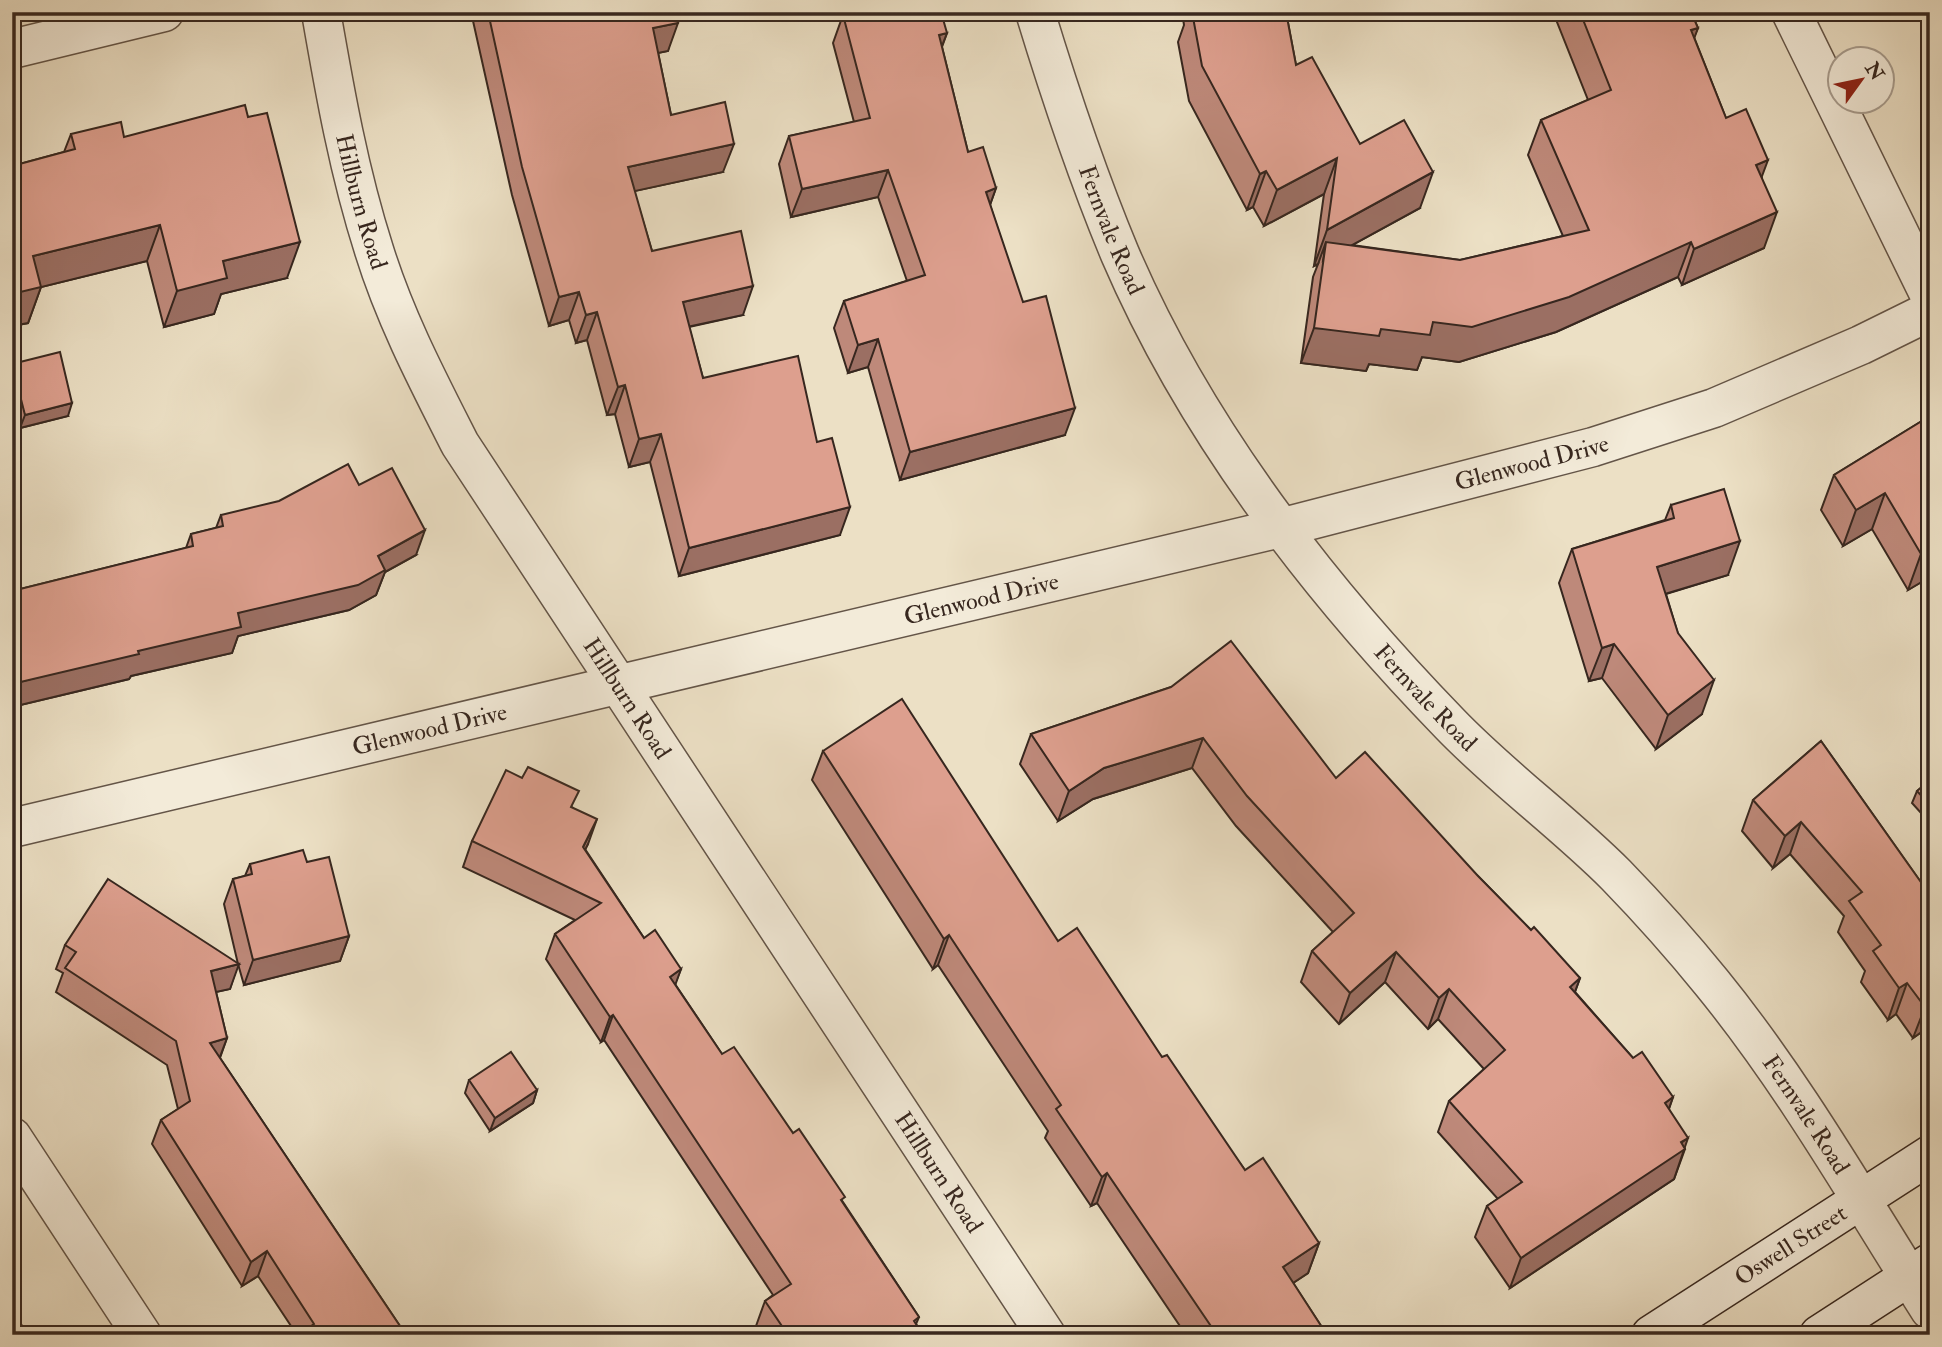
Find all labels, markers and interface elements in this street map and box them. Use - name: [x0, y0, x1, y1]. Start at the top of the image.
- north arrow: [1826, 46, 1896, 116]
- text: N: [1859, 57, 1890, 86]
- street label: Hillburn Road: [329, 131, 395, 274]
- street label: Fernvale Road: [1071, 161, 1152, 300]
- street label: Glenwood Drive: [1451, 427, 1613, 498]
- street label: Glenwood Drive: [901, 565, 1062, 632]
- street label: Hillburn Road: [576, 632, 679, 765]
- street label: Fernvale Road: [1367, 637, 1484, 758]
- street label: Glenwood Drive: [349, 696, 510, 763]
- street label: Fernvale Road: [1756, 1049, 1857, 1180]
- street label: Hillburn Road: [888, 1106, 990, 1239]
- street label: Oswell Street: [1728, 1197, 1853, 1293]

